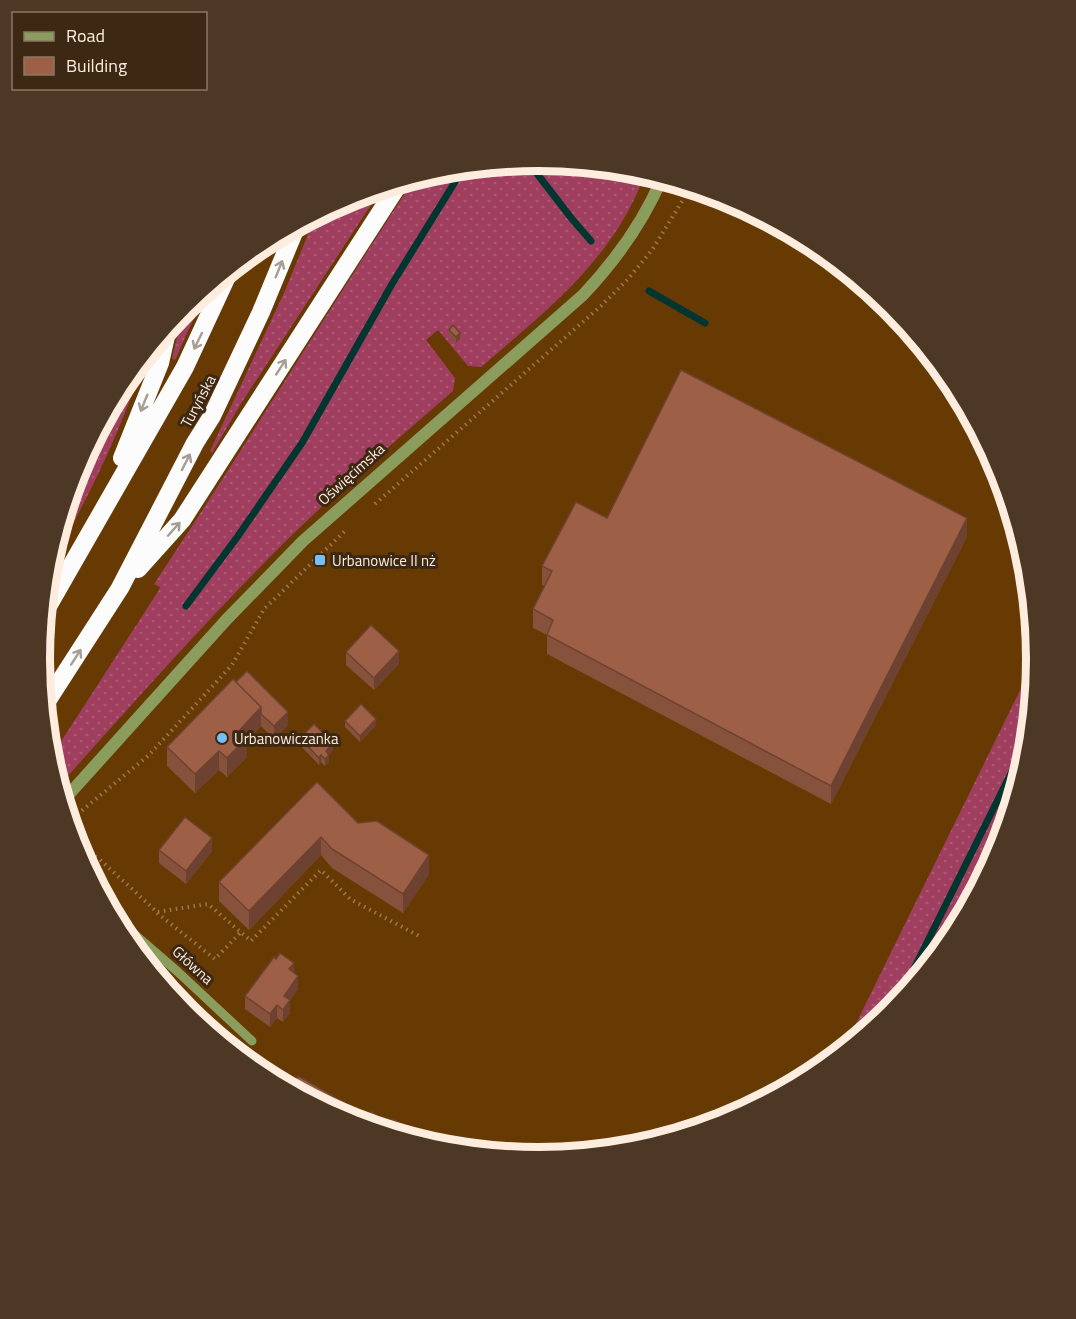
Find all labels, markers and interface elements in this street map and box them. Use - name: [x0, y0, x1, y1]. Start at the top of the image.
- legend: [12, 12, 207, 90]
- text: Road: [66, 22, 105, 49]
- text: Building: [66, 52, 127, 79]
- one-way arrow: [274, 260, 285, 278]
- one-way arrow: [191, 331, 203, 349]
- one-way arrow: [276, 359, 288, 376]
- street label: Turyńska: [175, 370, 222, 431]
- one-way arrow: [138, 393, 149, 412]
- street label: Oświęcimska: [312, 437, 390, 510]
- one-way arrow: [181, 453, 192, 471]
- one-way arrow: [167, 522, 181, 537]
- place label: Urbanowice II nż: [332, 549, 436, 572]
- marker: Urbanowice II nż: [313, 553, 327, 567]
- one-way arrow: [70, 649, 82, 666]
- place label: Urbanowiczanka: [234, 727, 339, 750]
- marker: Urbanowiczanka: [215, 731, 229, 745]
- street label: Główna: [167, 940, 219, 990]

